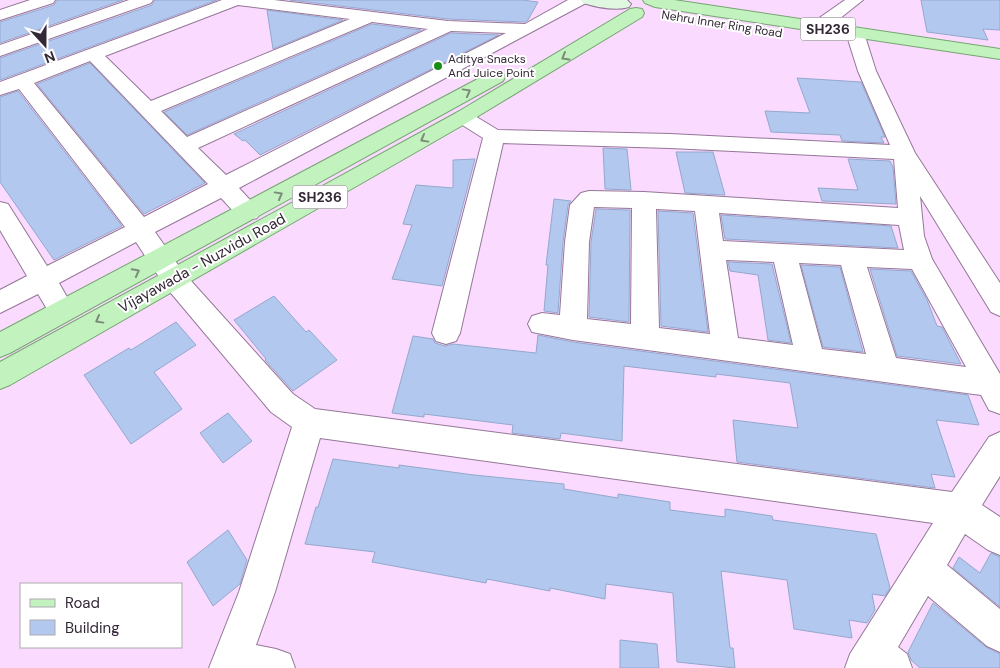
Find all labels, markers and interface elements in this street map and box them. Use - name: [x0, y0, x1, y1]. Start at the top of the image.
- street label: Nehru Inner Ring Road: [660, 7, 784, 41]
- road number: SH236: [800, 18, 856, 40]
- north arrow: [20, 20, 70, 70]
- text: N: [42, 47, 58, 67]
- place label: Aditya Snacks And Juice Point: [448, 51, 535, 81]
- one-way arrow: [561, 51, 570, 61]
- marker: Aditya Snacks And Juice Point: [432, 60, 444, 72]
- one-way arrow: [462, 88, 471, 98]
- one-way arrow: [420, 132, 429, 142]
- road number: SH236: [292, 186, 348, 208]
- one-way arrow: [273, 191, 282, 201]
- street label: Vijayawada - Nuzvidu Road: [115, 209, 289, 317]
- one-way arrow: [130, 268, 139, 278]
- one-way arrow: [95, 314, 104, 324]
- legend: [20, 583, 182, 648]
- text: Road: [65, 593, 100, 613]
- text: Building: [65, 618, 120, 638]

